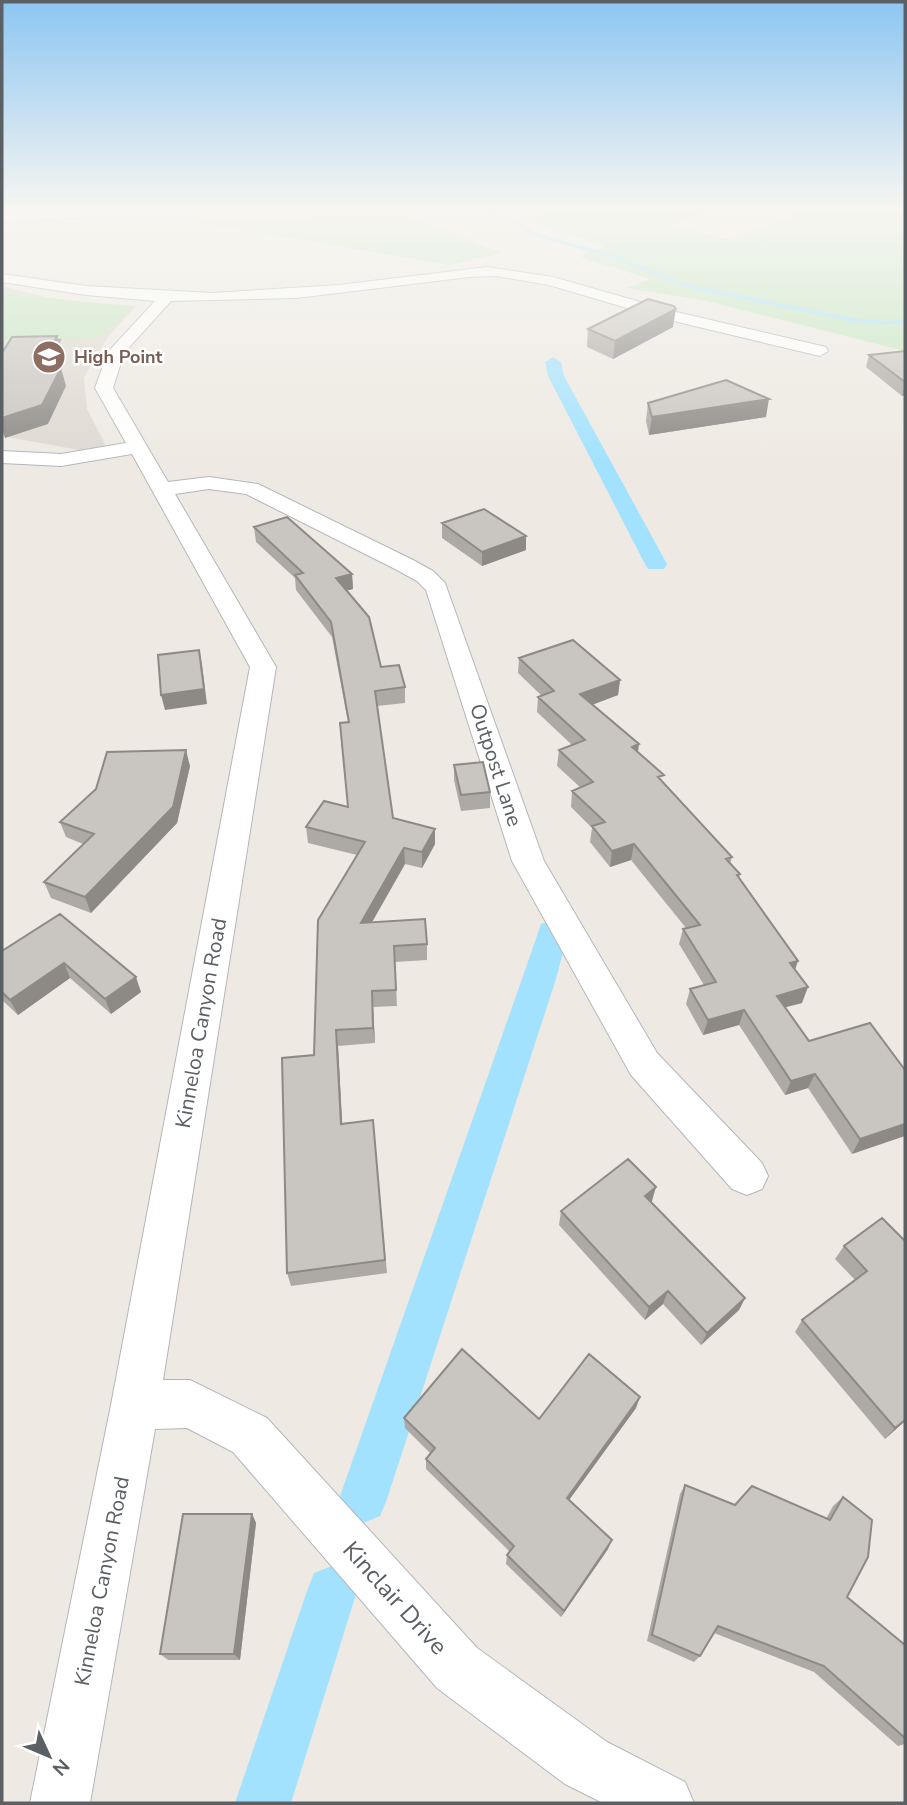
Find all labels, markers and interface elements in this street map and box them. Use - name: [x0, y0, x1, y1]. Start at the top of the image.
- school or university icon: High Point: [30, 338, 68, 376]
- place label: High Point: [74, 345, 163, 369]
- street label: Outpost Lane: [463, 700, 529, 830]
- street label: Kinneloa Canyon Road: [169, 916, 233, 1130]
- street label: Kinneloa Canyon Road: [68, 1474, 136, 1688]
- street label: Kinclair Drive: [335, 1534, 455, 1662]
- north arrow: [14, 1721, 84, 1791]
- text: N: [46, 1753, 75, 1781]

